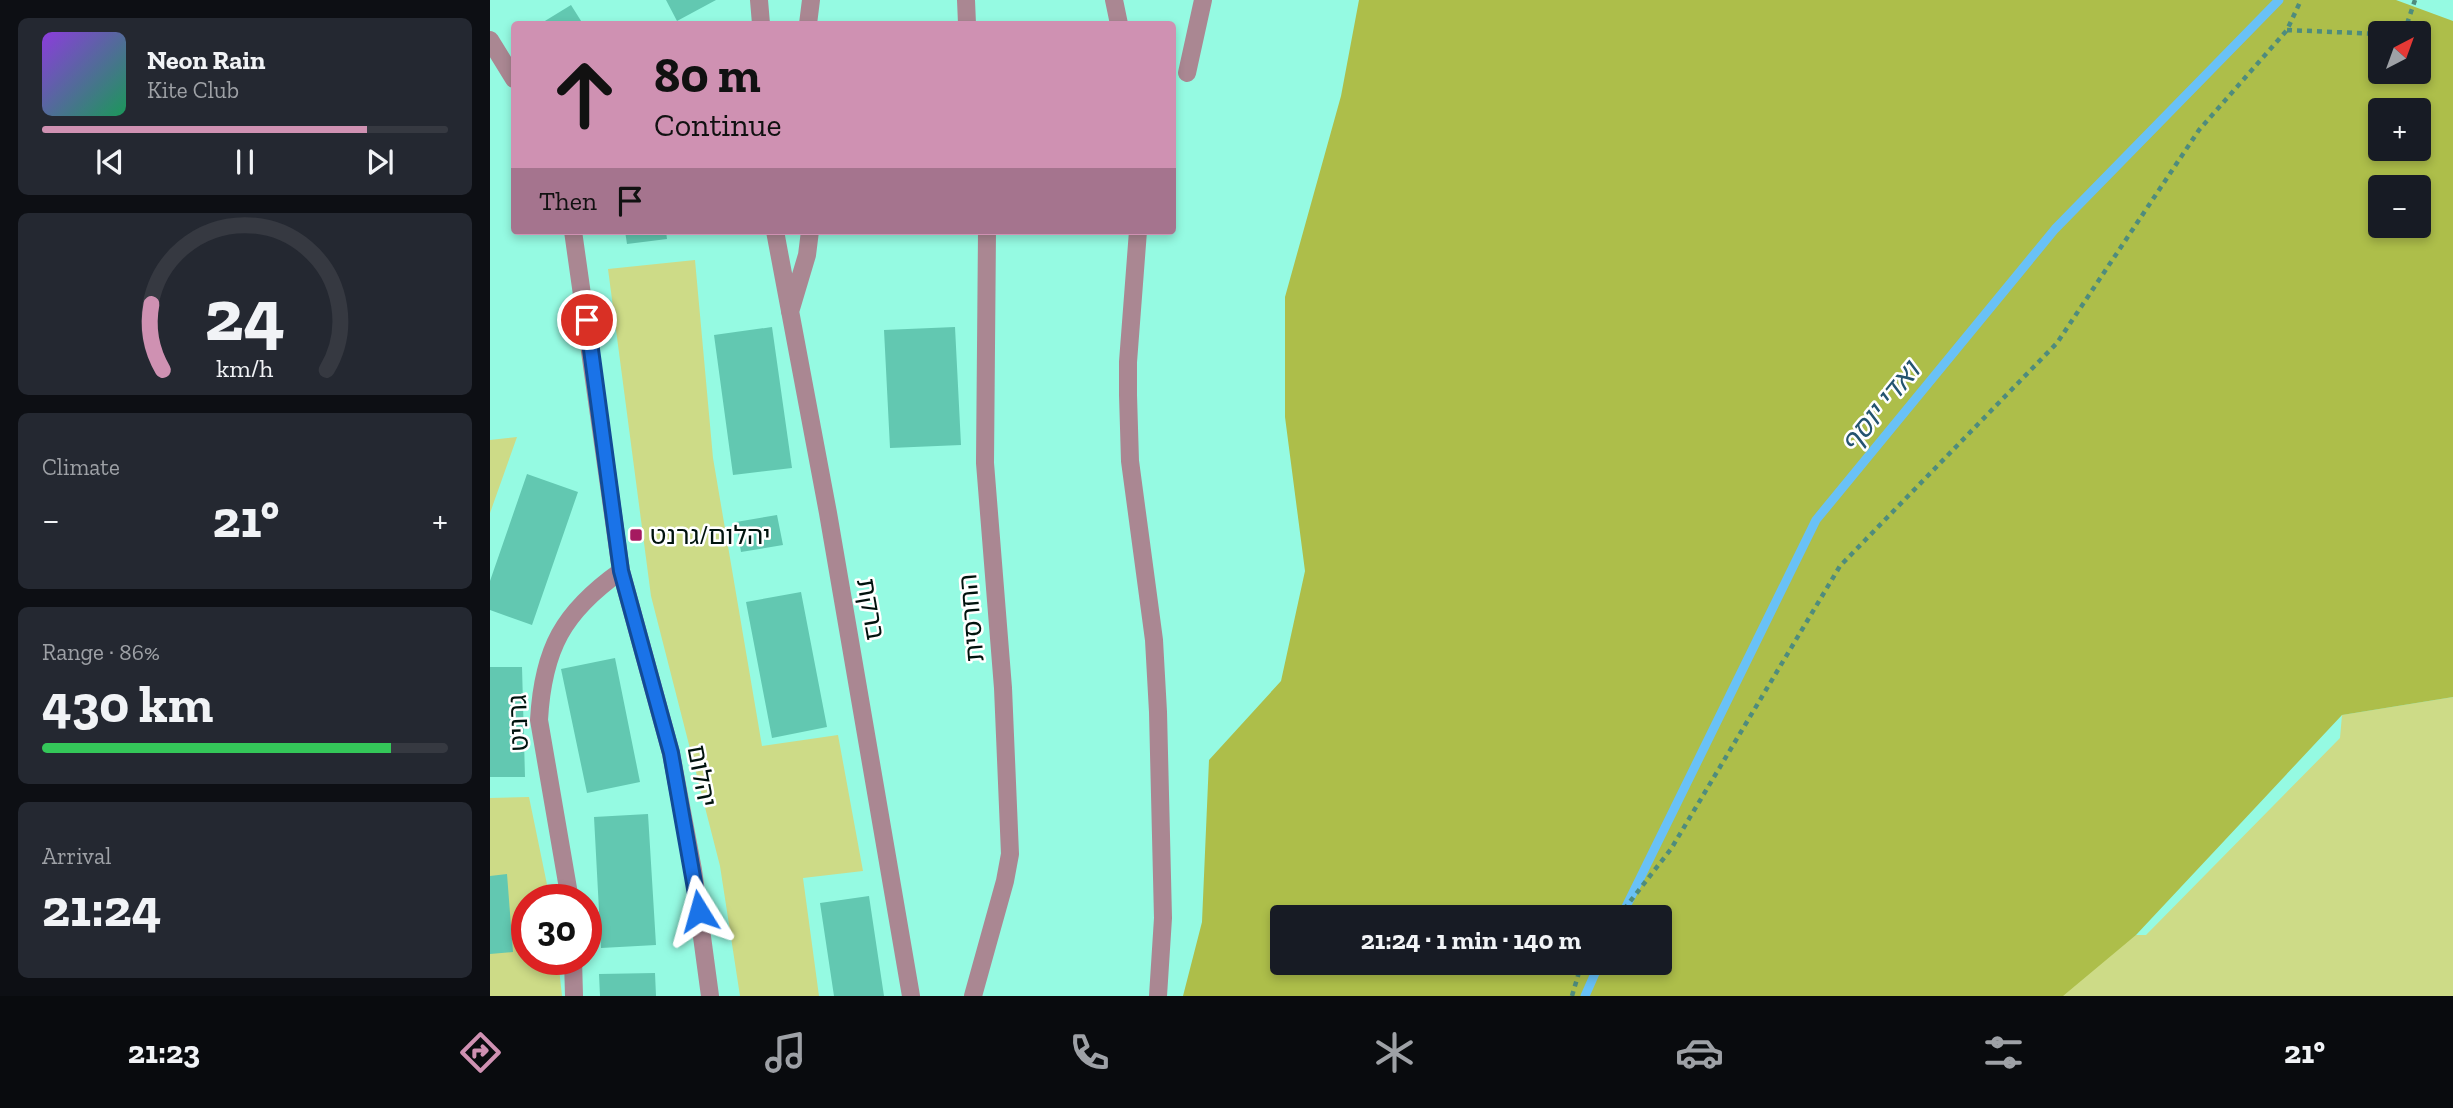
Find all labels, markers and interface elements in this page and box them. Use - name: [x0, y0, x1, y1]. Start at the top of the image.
- north arrow: [2368, 21, 2431, 84]
- map controls: [2368, 21, 2431, 238]
- text: Neon Rain: [147, 44, 265, 76]
- text: 80 m: [654, 46, 761, 105]
- icon: ahead: [539, 49, 630, 140]
- text: Kite Club: [147, 76, 239, 104]
- button: +: [2368, 98, 2431, 161]
- text: Continue: [654, 106, 782, 144]
- icon: previous: [91, 143, 129, 181]
- icon: pause: [226, 143, 264, 181]
- icon: next: [361, 143, 399, 181]
- button: −: [2368, 175, 2431, 238]
- icon: arrive: [611, 182, 649, 220]
- text: Then: [539, 185, 597, 217]
- text: 24: [205, 271, 285, 359]
- pin: [557, 290, 617, 350]
- icon: arrive: [568, 301, 606, 339]
- text: km/h: [216, 352, 274, 382]
- water label: ואדי יוסף: [1834, 353, 1928, 459]
- text: Climate: [42, 453, 120, 481]
- text: 21°: [212, 488, 279, 550]
- text: −: [42, 497, 60, 543]
- text: +: [432, 497, 448, 543]
- place label: יהלום/גרנט: [650, 519, 770, 551]
- marker: יהלום/גרנט: [628, 527, 644, 543]
- street label: החרסית: [951, 573, 991, 663]
- street label: ברקת: [850, 576, 892, 642]
- text: Range · 86%: [42, 638, 160, 666]
- text: 430 km: [42, 673, 213, 735]
- street label: גרניט: [501, 694, 535, 752]
- street label: יהלום: [680, 742, 724, 810]
- text: Arrival: [42, 842, 111, 870]
- position arrow: [662, 874, 736, 948]
- text: 21:24: [42, 877, 161, 939]
- speed limit sign: 30: [511, 884, 602, 975]
- text: 21:24 · 1 min · 140 m: [1361, 924, 1581, 956]
- icon: directions: [456, 1028, 505, 1077]
- icon: music: [761, 1028, 810, 1077]
- icon: phone: [1065, 1028, 1114, 1077]
- icon: climate: [1370, 1028, 1419, 1077]
- icon: car: [1675, 1028, 1724, 1077]
- icon: filters: [1979, 1028, 2028, 1077]
- text: 21:23: [128, 1033, 200, 1071]
- text: 21°: [2284, 1033, 2325, 1071]

